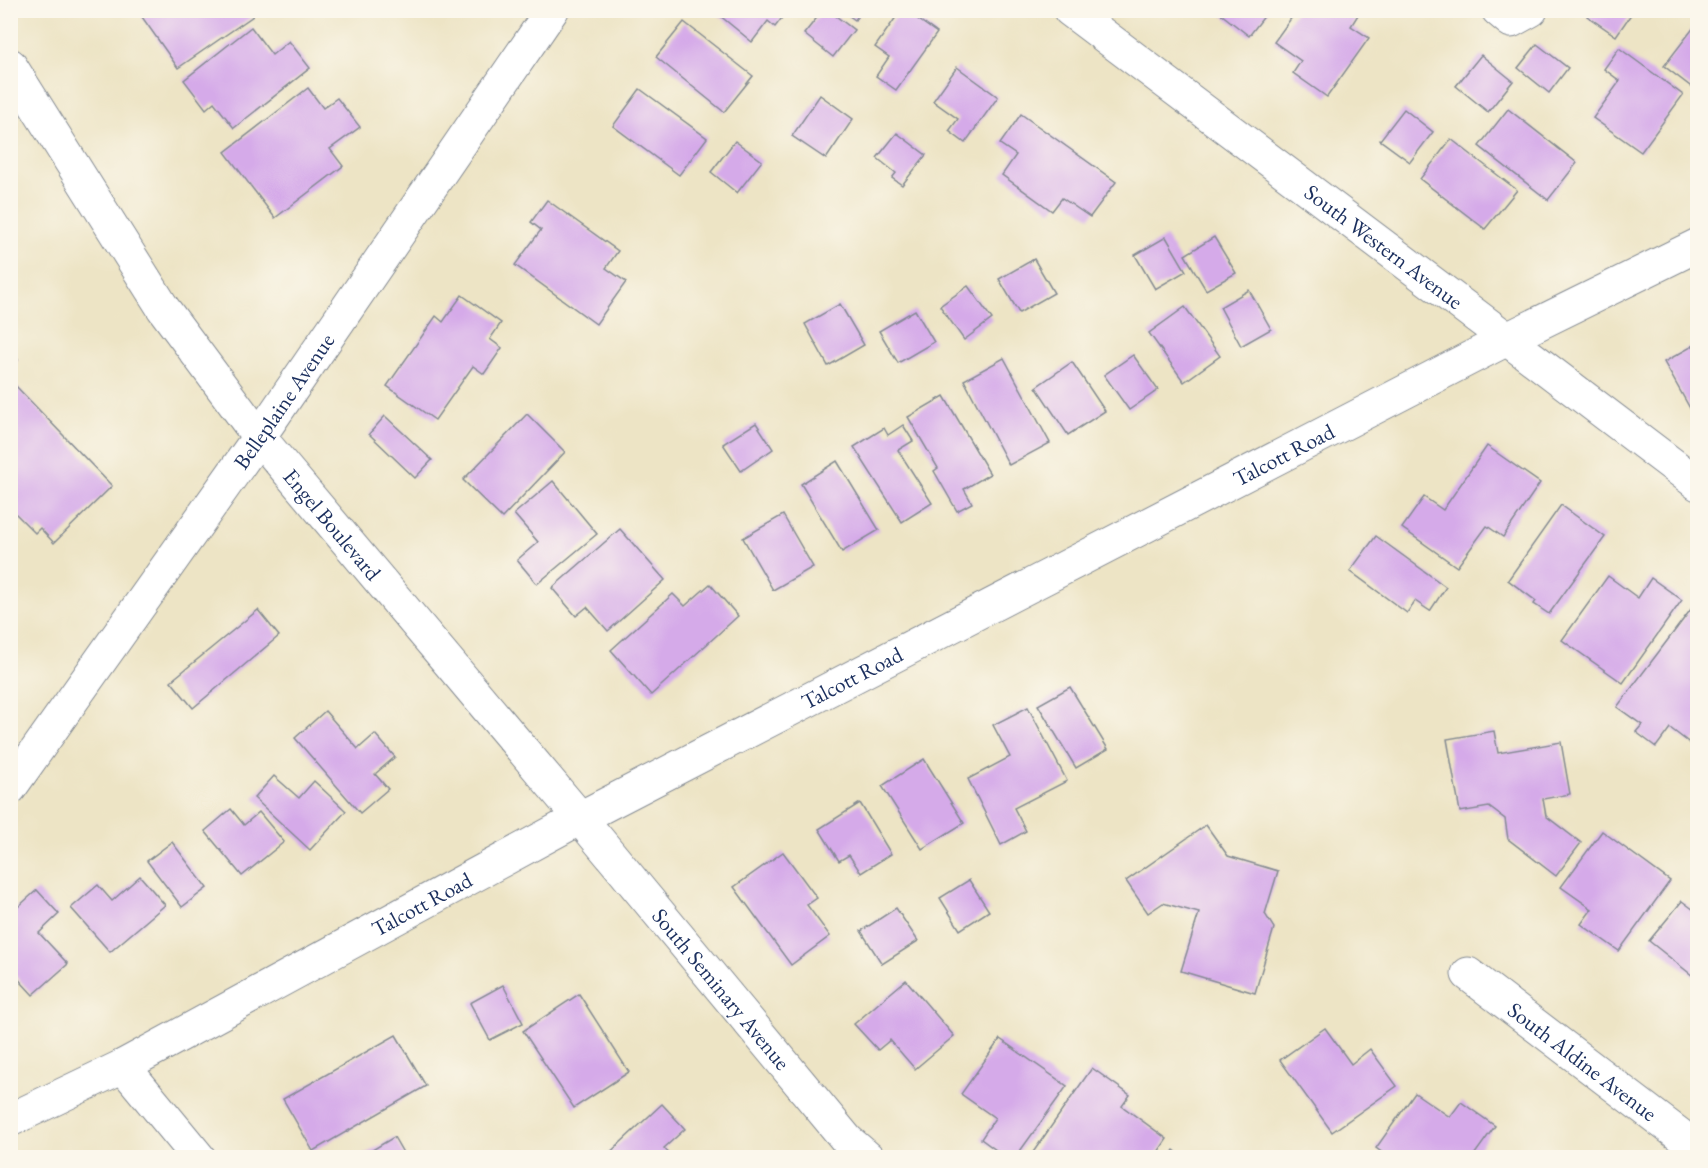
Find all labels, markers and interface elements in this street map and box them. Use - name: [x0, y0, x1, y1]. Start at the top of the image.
- street label: South Western Avenue: [1299, 178, 1469, 316]
- street label: Belleplaine Avenue: [227, 327, 341, 475]
- street label: Talcott Road: [1228, 416, 1340, 493]
- street label: Engel Boulevard: [277, 463, 388, 587]
- street label: Talcott Road: [796, 639, 908, 716]
- street label: Talcott Road: [367, 865, 478, 943]
- street label: South Seminary Avenue: [646, 902, 797, 1076]
- street label: South Aldine Avenue: [1502, 995, 1663, 1128]

